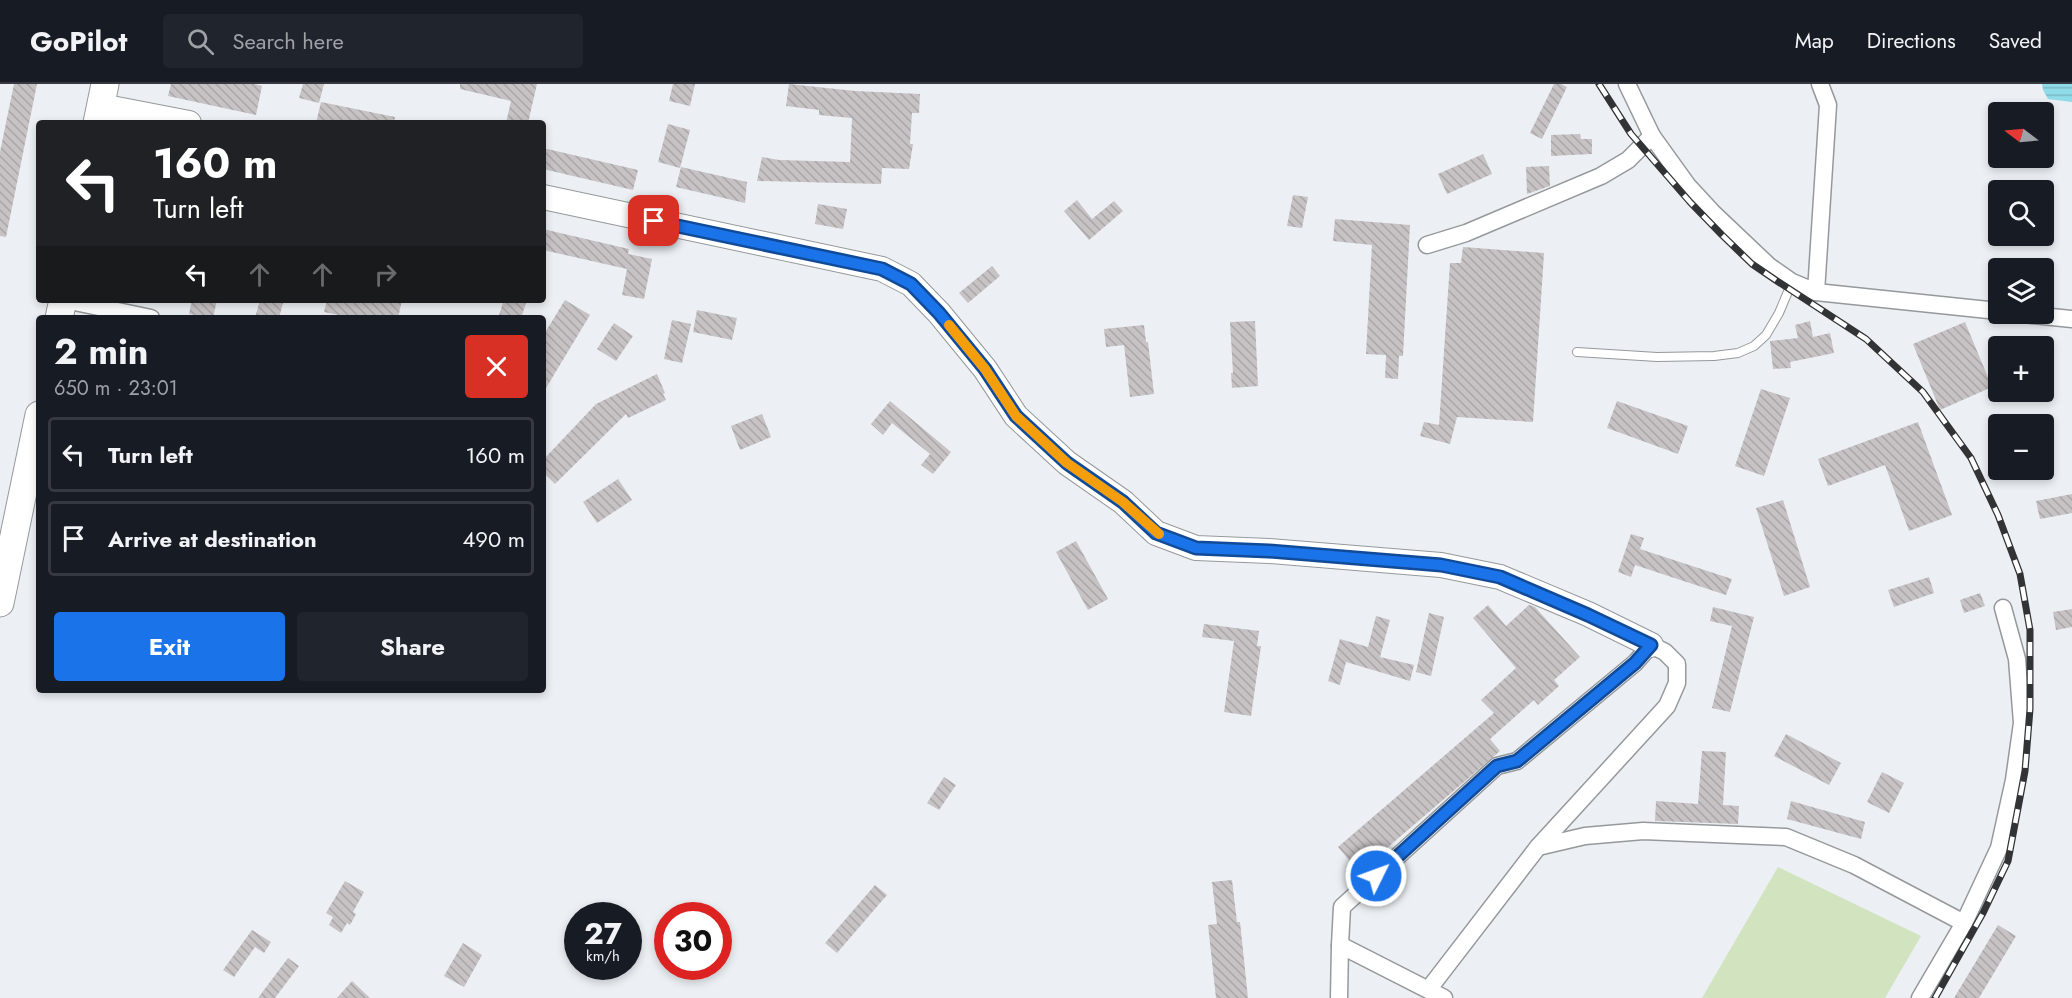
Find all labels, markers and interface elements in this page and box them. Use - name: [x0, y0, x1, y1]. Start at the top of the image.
- search box: [163, 14, 583, 68]
- text: GoPilot: [30, 21, 127, 62]
- icon: search: [184, 25, 217, 58]
- text: Search here: [232, 25, 344, 57]
- text: Map: [1795, 26, 1834, 56]
- text: Directions: [1867, 26, 1956, 56]
- text: Saved: [1989, 26, 2042, 56]
- north arrow: [1988, 102, 2054, 168]
- map controls: [1988, 102, 2054, 480]
- text: 160 m: [153, 133, 277, 194]
- icon: left: [54, 144, 132, 222]
- button: search: [1988, 180, 2054, 246]
- text: Turn left: [153, 189, 243, 228]
- pin: [628, 195, 679, 246]
- icon: arrive: [637, 204, 670, 237]
- icon: left: [180, 258, 213, 291]
- icon: ahead: [243, 258, 276, 291]
- icon: ahead: [306, 258, 339, 291]
- icon: right: [369, 258, 402, 291]
- button: layers: [1988, 258, 2054, 324]
- text: 2 min: [54, 325, 149, 377]
- button: close: [465, 335, 528, 398]
- button: +: [1988, 336, 2054, 402]
- text: 650 m · 23:01: [54, 374, 178, 403]
- button: −: [1988, 414, 2054, 480]
- icon: left: [57, 438, 90, 471]
- text: Turn left: [108, 439, 193, 471]
- text: 160 m: [465, 439, 525, 471]
- icon: arrive: [57, 522, 90, 555]
- text: Arrive at destination: [108, 523, 317, 555]
- text: 490 m: [463, 523, 525, 555]
- button: Exit: [54, 612, 285, 681]
- button: Share: [297, 612, 528, 681]
- position arrow: [1344, 844, 1408, 908]
- speed limit sign: 30: [654, 902, 732, 980]
- text: 27: [584, 912, 622, 955]
- text: km/h: [586, 945, 620, 967]

